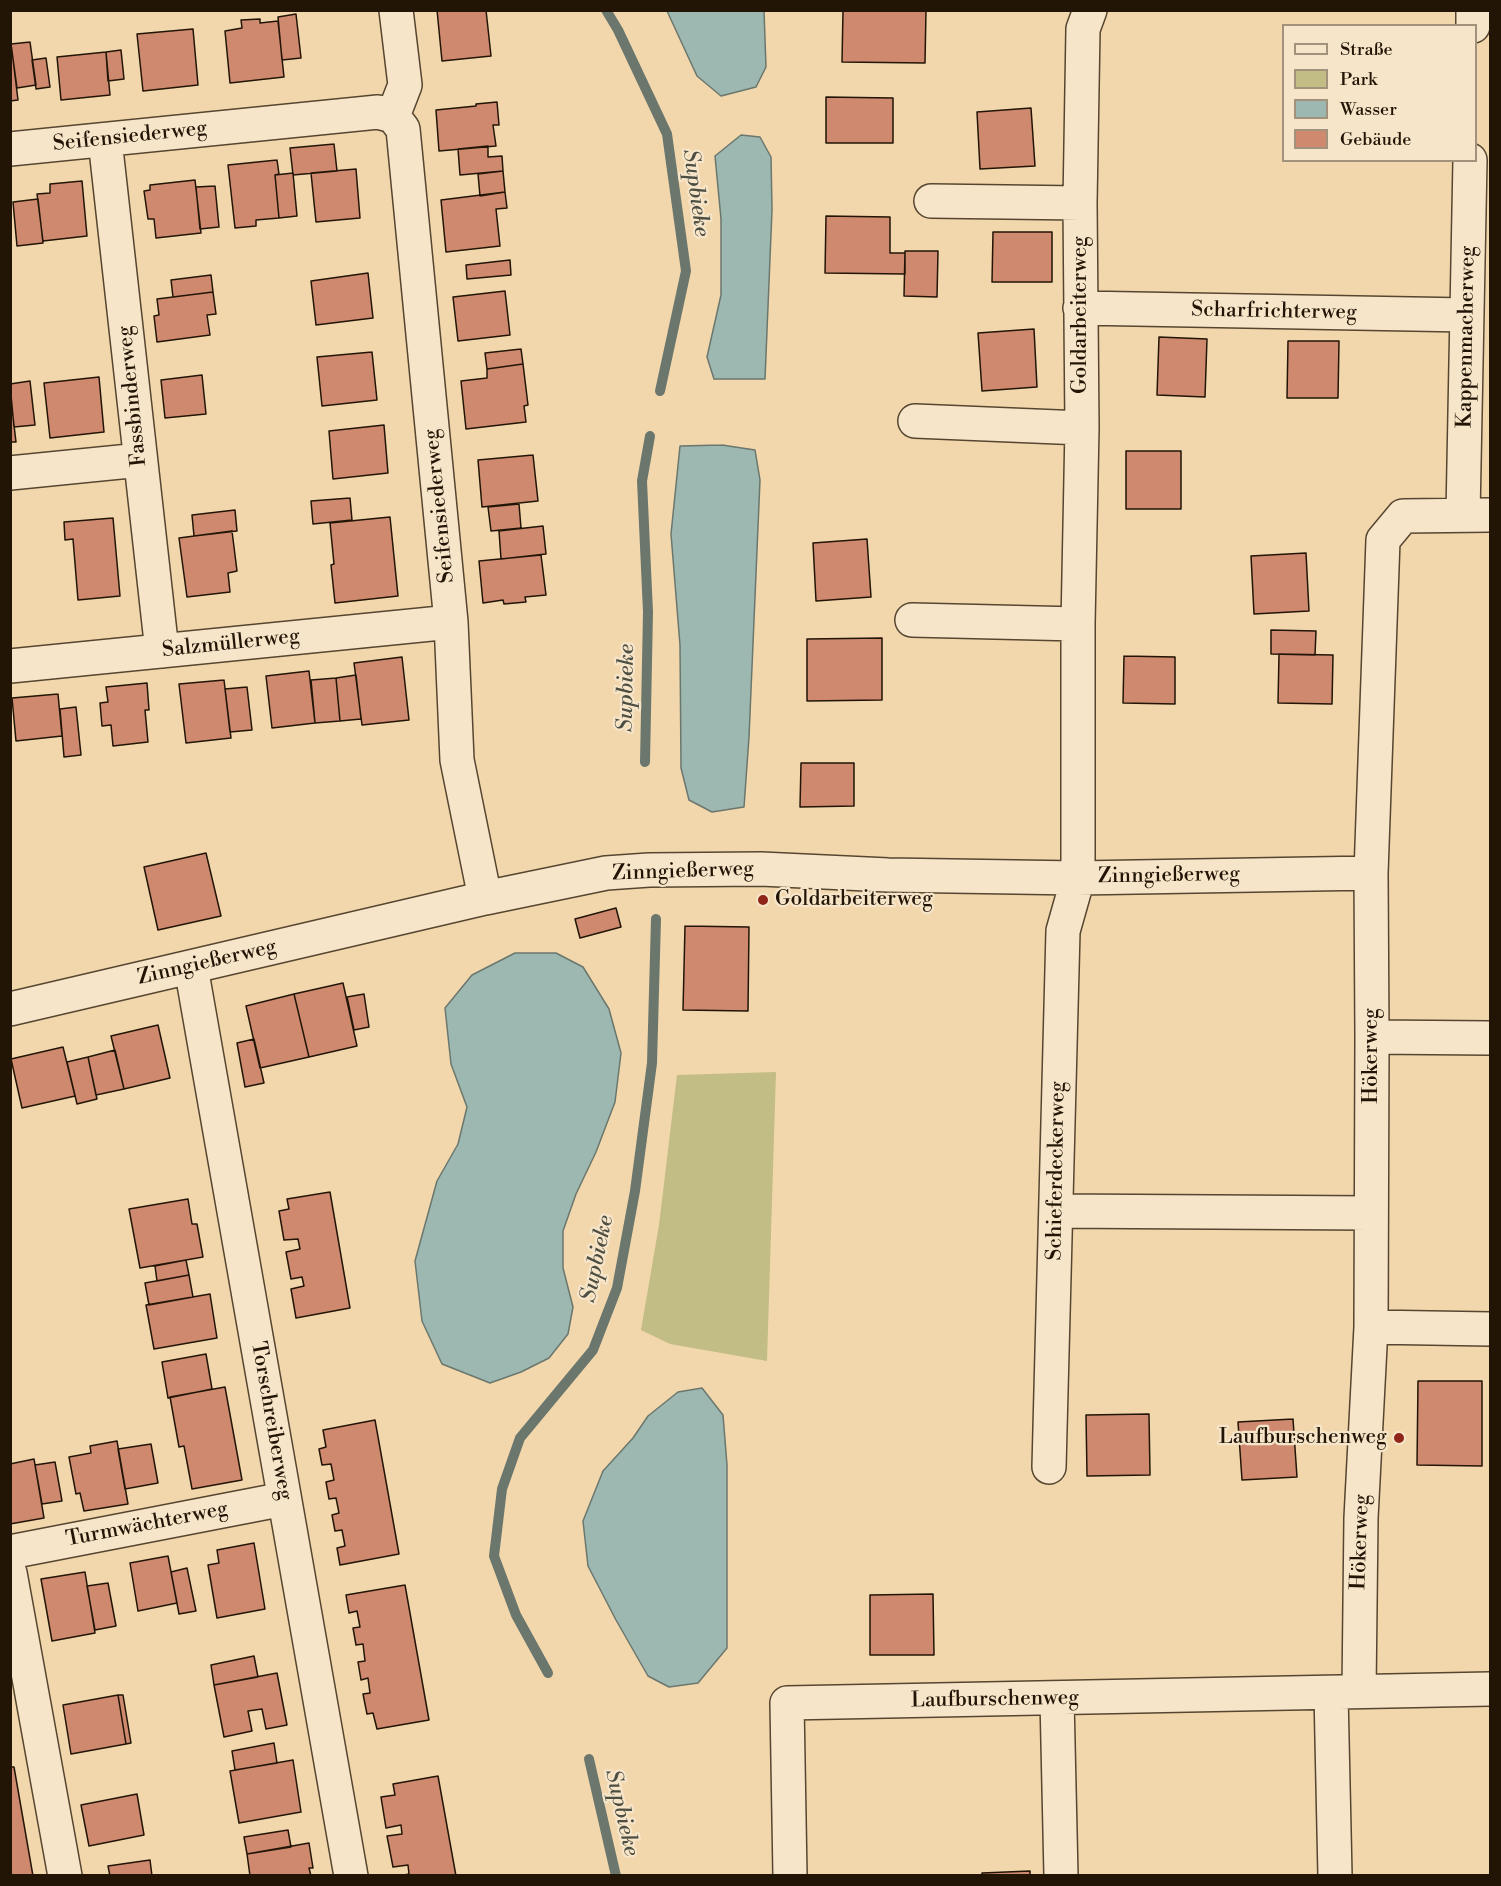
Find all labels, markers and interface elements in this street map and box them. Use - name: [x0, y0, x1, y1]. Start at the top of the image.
- legend: [1282, 24, 1477, 162]
- text: Straße: [1340, 38, 1393, 61]
- text: Park: [1340, 68, 1377, 91]
- text: Wasser: [1340, 98, 1397, 121]
- street label: Seifensiederweg: [52, 116, 208, 158]
- text: Gebäude: [1340, 128, 1411, 151]
- water label: Supbieke: [676, 148, 714, 238]
- street label: Goldarbeiterweg: [1068, 236, 1094, 394]
- street label: Kappenmacherweg: [1453, 246, 1481, 428]
- street label: Scharfrichterweg: [1191, 298, 1357, 326]
- street label: Fassbinderweg: [113, 324, 153, 468]
- street label: Seifensiederweg: [419, 428, 461, 584]
- street label: Salzmüllerweg: [161, 624, 301, 664]
- water label: Supbieke: [613, 644, 641, 732]
- street label: Zinngießerweg: [612, 857, 754, 887]
- street label: Zinngießerweg: [1098, 862, 1240, 890]
- place label: Goldarbeiterweg: [775, 887, 933, 913]
- marker: Goldarbeiterweg: [756, 893, 770, 907]
- street label: Zinngießerweg: [135, 935, 279, 991]
- street label: Hökerweg: [1359, 1008, 1385, 1104]
- street label: Schieferdeckerweg: [1043, 1081, 1071, 1261]
- water label: Supbieke: [576, 1213, 620, 1305]
- street label: Torschreiberweg: [245, 1340, 297, 1502]
- place label: Laufburschenweg: [1219, 1425, 1387, 1451]
- marker: Laufburschenweg: [1392, 1431, 1406, 1445]
- street label: Hökerweg: [1347, 1494, 1375, 1590]
- street label: Turmwächterweg: [64, 1497, 230, 1553]
- street label: Laufburschenweg: [911, 1686, 1079, 1714]
- water label: Supbieke: [598, 1767, 644, 1859]

